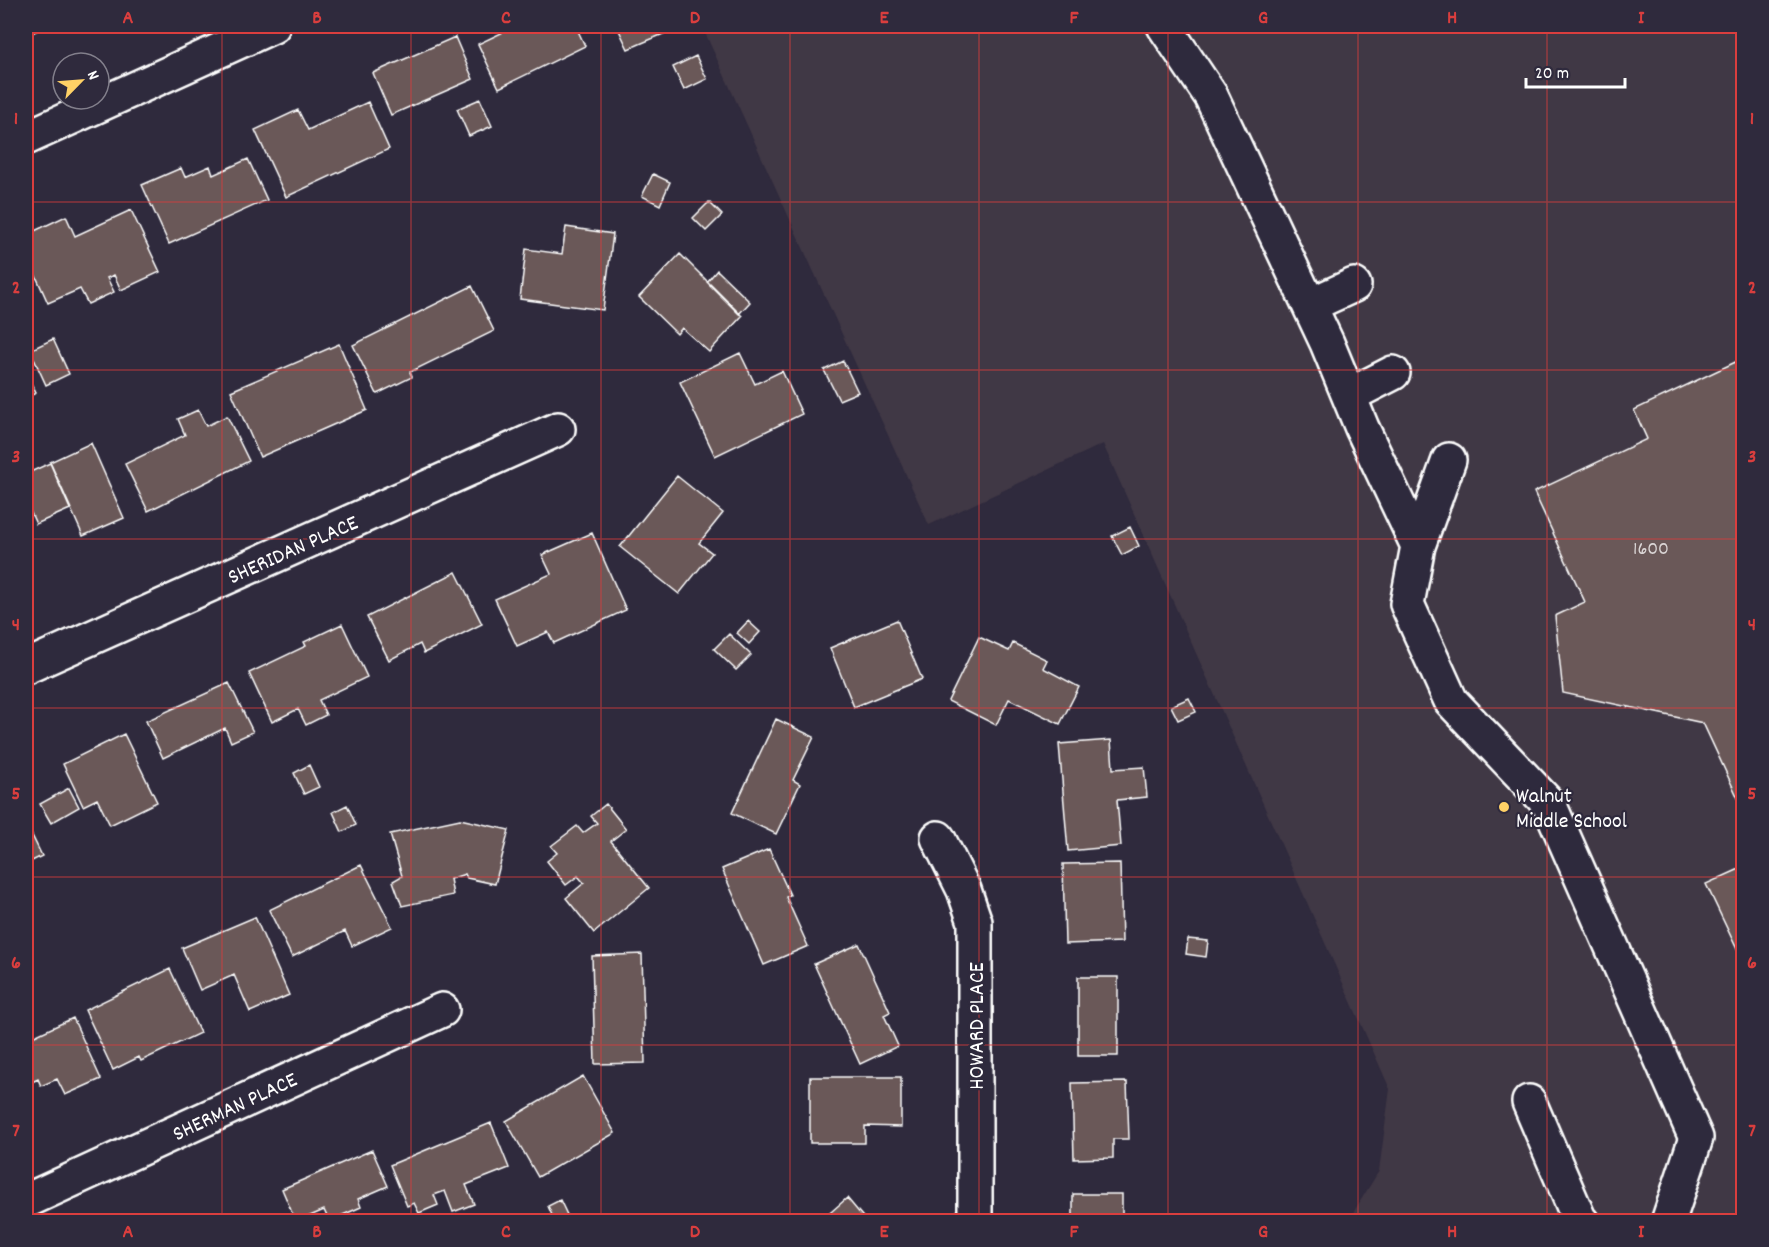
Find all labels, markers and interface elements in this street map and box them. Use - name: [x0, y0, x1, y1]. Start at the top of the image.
- text: A: [123, 5, 134, 33]
- text: B: [312, 5, 322, 33]
- text: C: [501, 5, 511, 33]
- text: D: [690, 5, 701, 33]
- text: E: [879, 5, 889, 33]
- text: F: [1070, 5, 1080, 33]
- text: G: [1258, 5, 1268, 33]
- text: H: [1447, 5, 1457, 33]
- text: I: [1638, 5, 1645, 33]
- north arrow: [51, 51, 111, 111]
- scale bar: [1526, 51, 1625, 89]
- text: 20 m: [1535, 62, 1569, 87]
- text: N: [80, 67, 104, 84]
- text: 1: [14, 106, 18, 134]
- text: 1: [1750, 106, 1754, 134]
- text: 2: [12, 275, 20, 303]
- text: 2: [1748, 275, 1756, 303]
- text: 3: [12, 444, 20, 472]
- text: 3: [1748, 444, 1756, 472]
- street label: SHERIDAN PLACE: [223, 509, 364, 594]
- house number: 1600: [1633, 536, 1669, 564]
- text: 4: [12, 612, 20, 640]
- text: 4: [1748, 612, 1756, 640]
- text: 5: [11, 781, 21, 809]
- text: 5: [1747, 781, 1757, 809]
- place label: Walnut Middle School: [1516, 782, 1627, 838]
- marker: Walnut Middle School: [1497, 800, 1511, 814]
- text: 6: [11, 950, 21, 978]
- text: 6: [1747, 950, 1757, 978]
- street label: HOWARD PLACE: [963, 962, 994, 1090]
- street label: SHERMAN PLACE: [168, 1066, 303, 1151]
- text: 7: [12, 1118, 20, 1146]
- text: 7: [1748, 1118, 1756, 1146]
- text: A: [123, 1219, 134, 1247]
- text: B: [312, 1219, 322, 1247]
- text: C: [501, 1219, 511, 1247]
- text: D: [690, 1219, 701, 1247]
- text: E: [879, 1219, 889, 1247]
- text: F: [1070, 1219, 1080, 1247]
- text: G: [1258, 1219, 1268, 1247]
- text: H: [1447, 1219, 1457, 1247]
- text: I: [1638, 1219, 1645, 1247]

